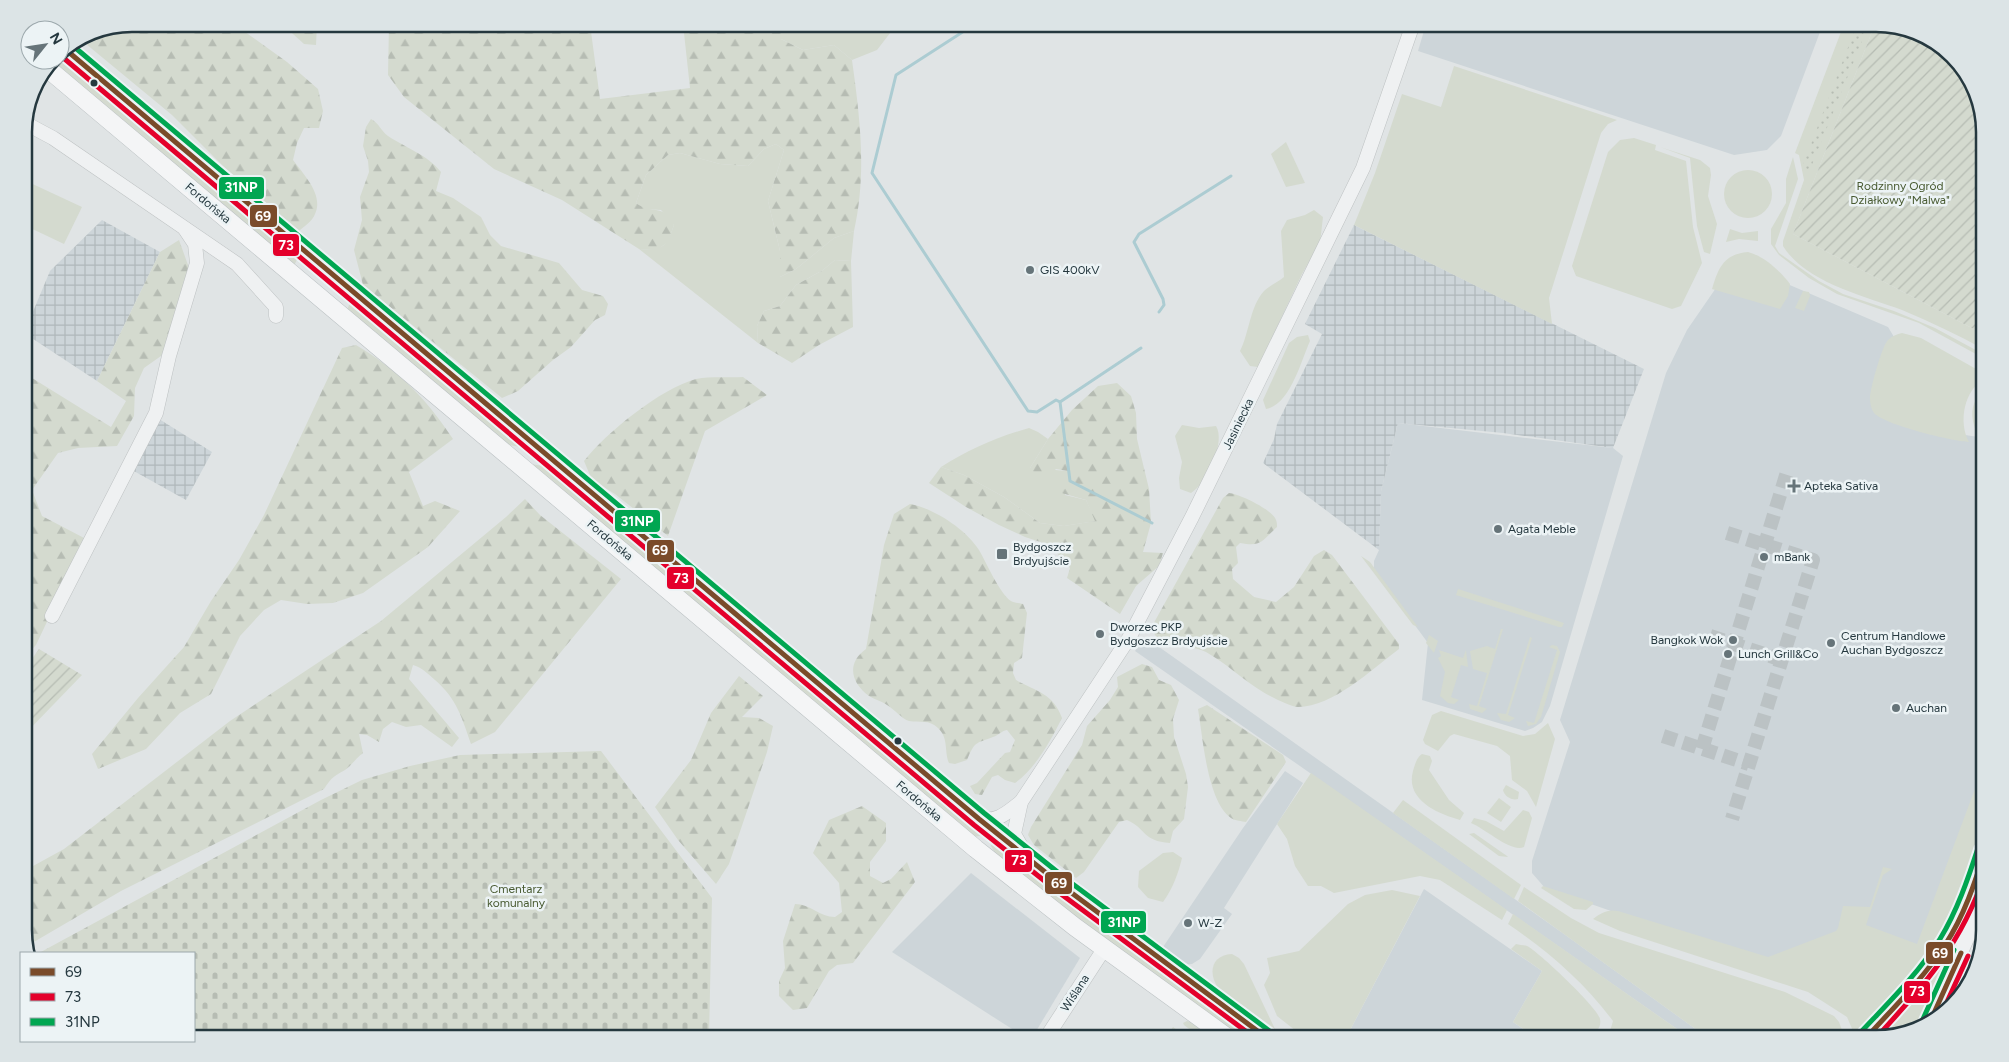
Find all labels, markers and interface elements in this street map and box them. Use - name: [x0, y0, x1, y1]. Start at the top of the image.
- north arrow: [20, 20, 70, 70]
- text: N: [46, 30, 66, 48]
- unlabelled marker: [89, 78, 99, 88]
- line badge: 31NP: [218, 176, 265, 200]
- text: 31NP: [225, 179, 258, 196]
- park label: Rodzinny Ogród Działkowy "Malwa": [1850, 179, 1950, 207]
- street label: Fordońska: [182, 180, 234, 226]
- line badge: 69: [249, 204, 278, 228]
- text: 69: [255, 208, 271, 225]
- line badge: 73: [272, 233, 300, 257]
- text: 73: [278, 237, 294, 254]
- place label: GIS 400kV: [1040, 263, 1100, 277]
- marker: GIS 400kV: [1024, 264, 1036, 276]
- street label: Jasiniecka: [1220, 396, 1256, 452]
- place label: Apteka Sativa: [1804, 479, 1878, 493]
- marker: Apteka Sativa: [1788, 480, 1800, 492]
- line badge: 31NP: [614, 509, 661, 533]
- text: 31NP: [621, 513, 654, 530]
- street label: Fordońska: [584, 517, 636, 563]
- place label: Agata Meble: [1508, 522, 1576, 536]
- marker: Agata Meble: [1492, 523, 1504, 535]
- line badge: 69: [646, 539, 675, 563]
- place label: Bydgoszcz Brdyujście: [1013, 540, 1072, 568]
- text: 69: [652, 542, 668, 559]
- marker: Bydgoszcz Brdyujście: [995, 547, 1009, 561]
- place label: mBank: [1774, 550, 1810, 564]
- marker: mBank: [1758, 551, 1770, 563]
- line badge: 73: [666, 566, 695, 590]
- text: 73: [673, 570, 689, 587]
- place label: Dworzec PKP Bydgoszcz Brdyujście: [1110, 620, 1228, 648]
- marker: Dworzec PKP Bydgoszcz Brdyujście: [1094, 628, 1106, 640]
- place label: Centrum Handlowe Auchan Bydgoszcz: [1841, 629, 1946, 657]
- place label: Bangkok Wok: [1651, 633, 1723, 647]
- marker: Bangkok Wok: [1727, 634, 1739, 646]
- marker: Centrum Handlowe Auchan Bydgoszcz: [1825, 637, 1837, 649]
- place label: Lunch Grill&Co: [1738, 647, 1818, 661]
- marker: Lunch Grill&Co: [1722, 648, 1734, 660]
- place label: Auchan: [1906, 701, 1947, 715]
- marker: Auchan: [1890, 702, 1902, 714]
- unlabelled marker: [893, 736, 903, 746]
- street label: Fordońska: [893, 778, 945, 824]
- line badge: 73: [1004, 849, 1033, 873]
- text: 73: [1011, 852, 1027, 869]
- line badge: 69: [1044, 871, 1073, 895]
- text: 69: [1051, 875, 1067, 892]
- park label: Cmentarz komunalny: [487, 882, 546, 910]
- line badge: 31NP: [1100, 910, 1147, 934]
- text: 31NP: [1108, 914, 1141, 931]
- place label: W-Z: [1198, 916, 1223, 930]
- marker: W-Z: [1182, 917, 1194, 929]
- line badge: 69: [1925, 941, 1954, 965]
- text: 69: [1932, 945, 1948, 962]
- legend: [20, 952, 195, 1042]
- text: 69: [65, 963, 82, 981]
- street label: Wiślana: [1058, 972, 1092, 1014]
- line badge: 73: [1903, 980, 1931, 1004]
- text: 73: [1909, 983, 1925, 1000]
- text: 73: [65, 988, 81, 1006]
- text: 31NP: [65, 1013, 100, 1031]

